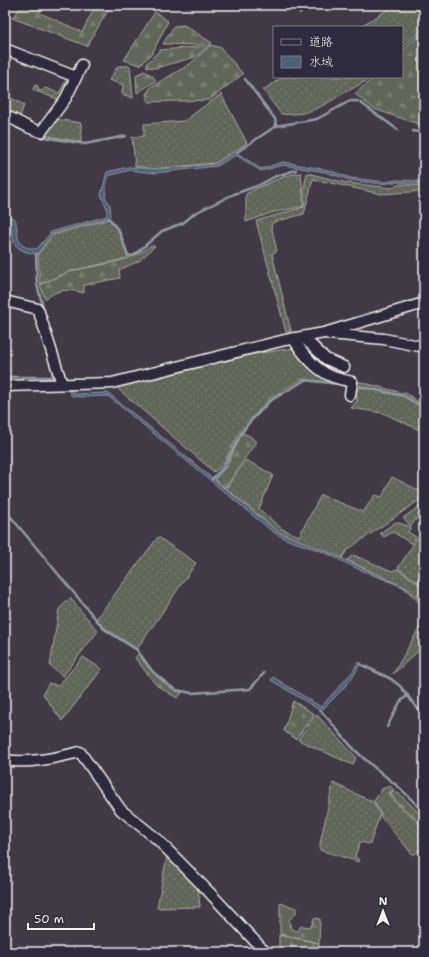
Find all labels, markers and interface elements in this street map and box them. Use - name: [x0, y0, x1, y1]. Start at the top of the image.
- legend: [273, 26, 403, 78]
- text: 道路: [309, 34, 333, 50]
- text: 水域: [309, 54, 333, 70]
- north arrow: [363, 891, 403, 931]
- text: N: [379, 894, 388, 909]
- scale bar: [28, 905, 94, 931]
- text: 50 m: [34, 911, 64, 927]

